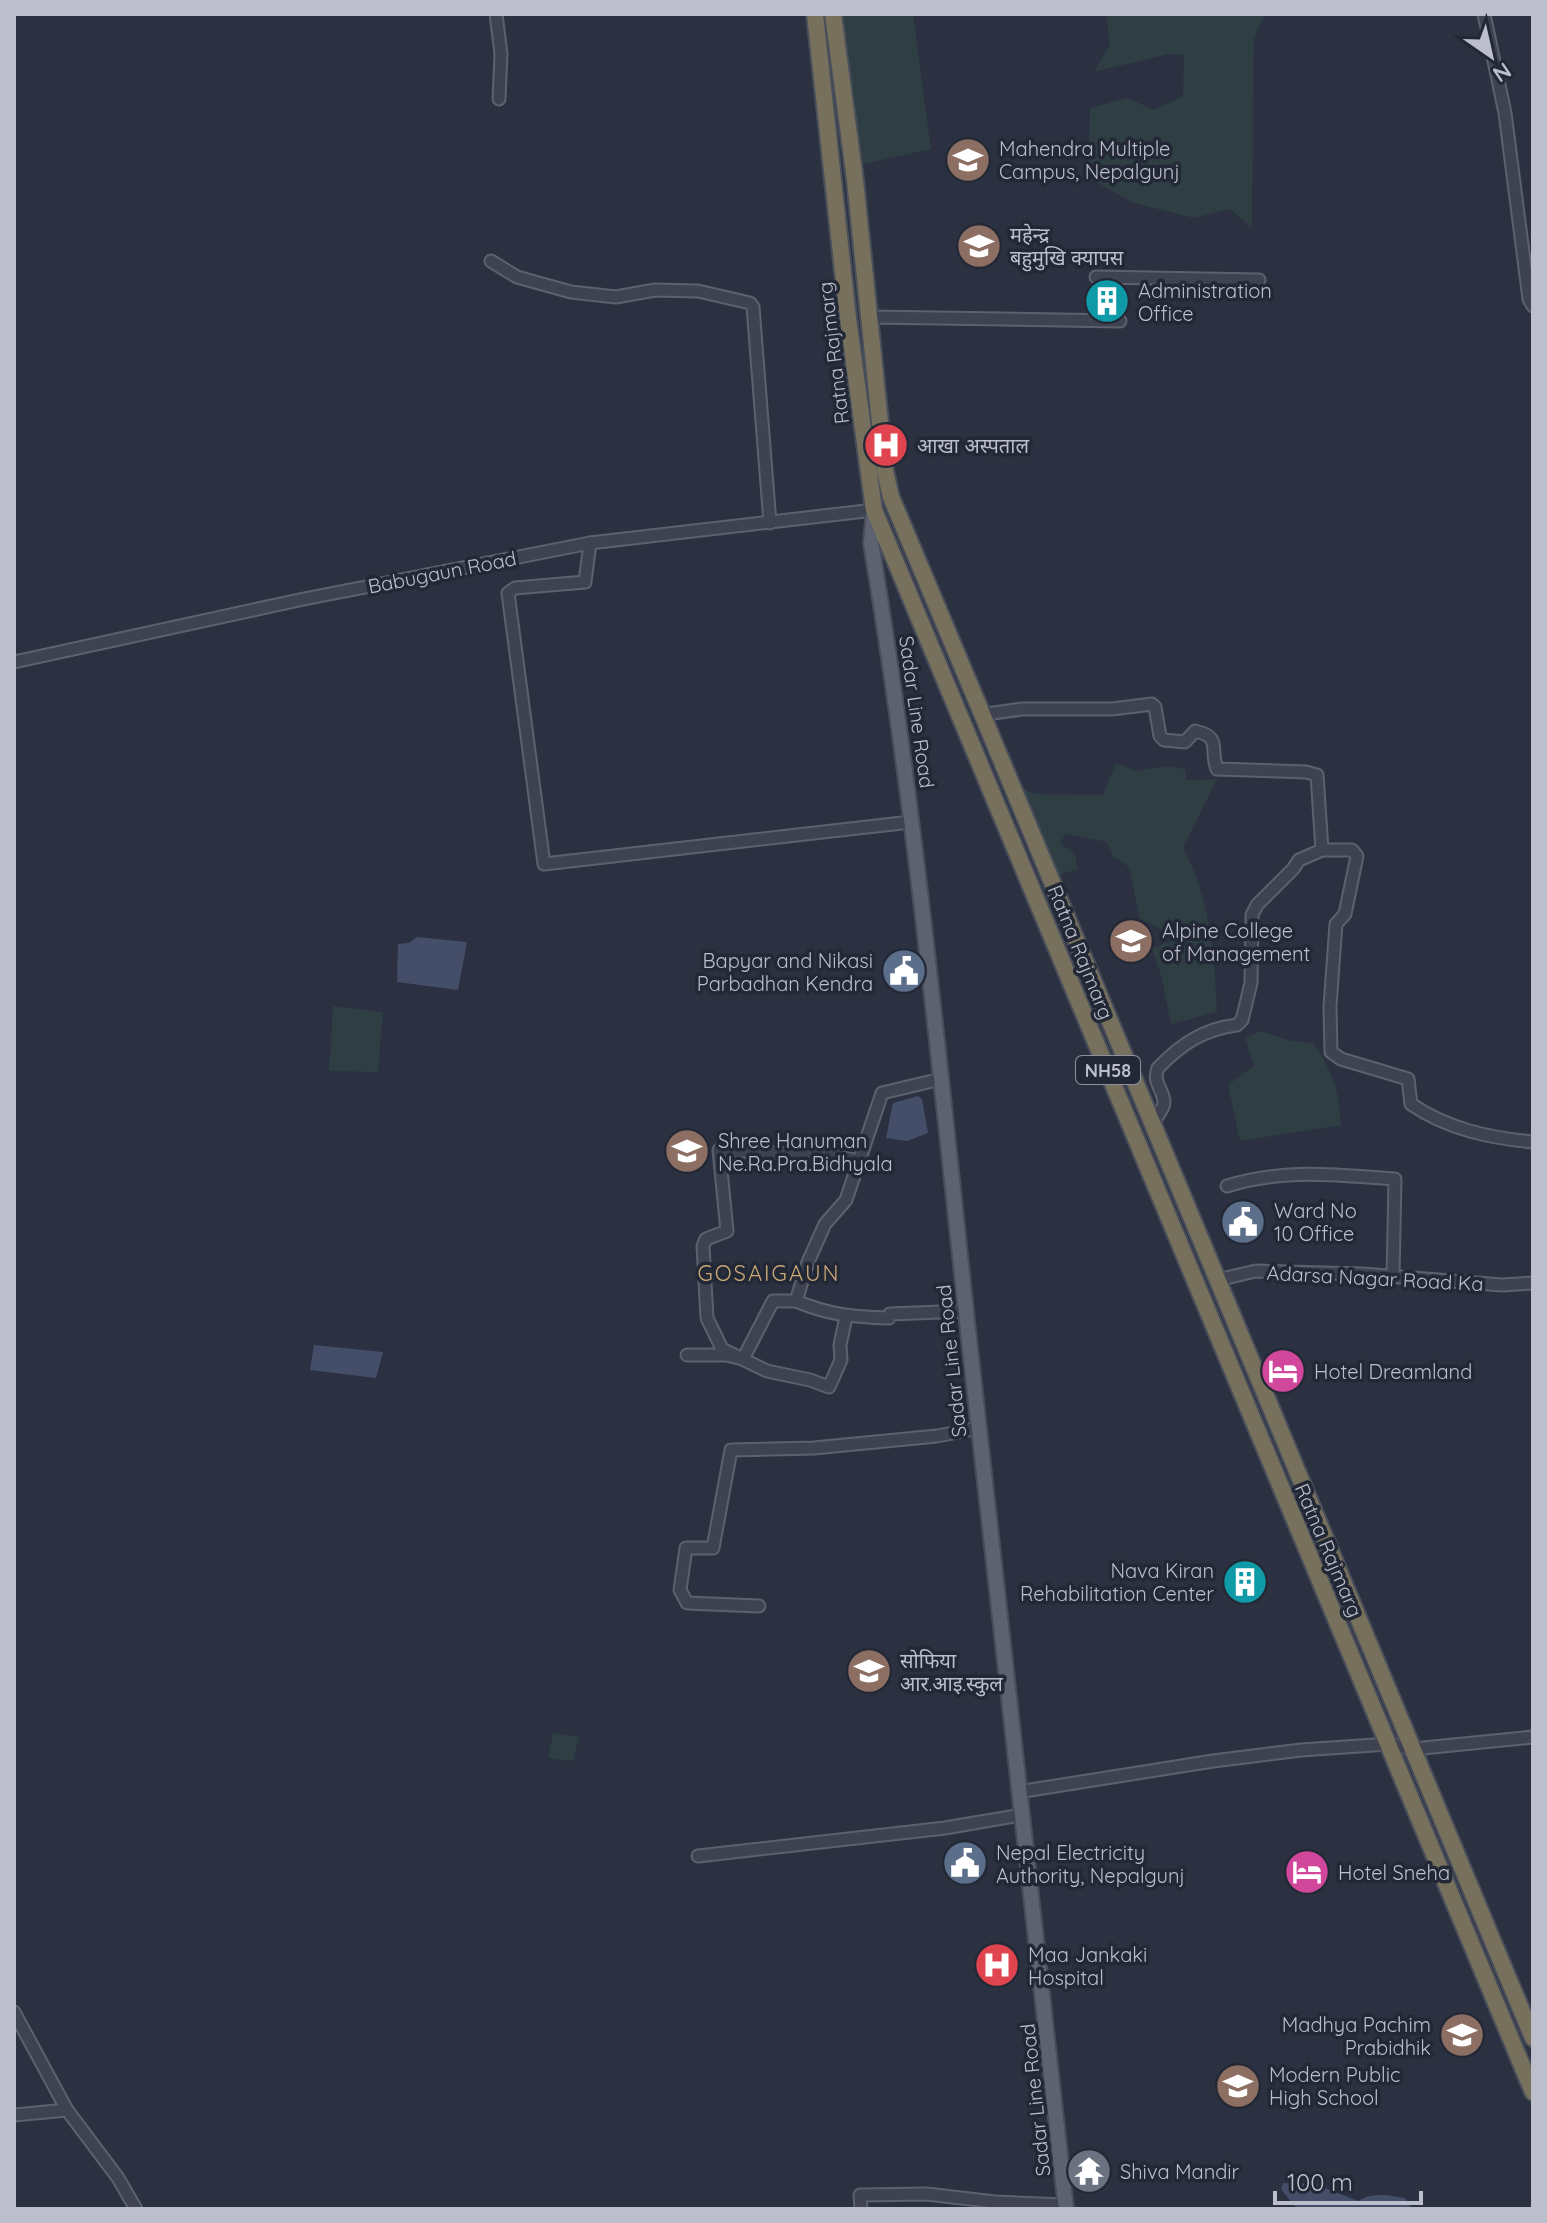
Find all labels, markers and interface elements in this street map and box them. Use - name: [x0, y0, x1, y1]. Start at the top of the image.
- north arrow: [1451, 16, 1531, 96]
- text: N: [1488, 56, 1517, 89]
- school or university icon: Mahendra Multiple Campus, Nepalgunj: [944, 136, 992, 184]
- place label: Mahendra Multiple Campus, Nepalgunj: [999, 136, 1180, 184]
- school or university icon: महेन्द्र बहुमुखि क्यापस: [955, 222, 1003, 270]
- place label: महेन्द्र बहुमुखि क्यापस: [1010, 222, 1124, 272]
- building icon: Administration Office: [1083, 277, 1131, 325]
- place label: Administration Office: [1138, 278, 1272, 326]
- street label: Ratna Rajmarg: [812, 281, 854, 425]
- hospital icon: आखा अस्पताल: [862, 421, 910, 469]
- place label: आखा अस्पताल: [917, 433, 1029, 458]
- street label: Babugaun Road: [366, 545, 518, 599]
- street label: Sadar Line Road: [894, 634, 940, 790]
- street label: Ratna Rajmarg: [1043, 881, 1119, 1023]
- school or university icon: Alpine College of Management: [1107, 917, 1155, 965]
- place label: Alpine College of Management: [1162, 918, 1311, 966]
- public building icon: Bapyar and Nikasi Parbadhan Kendra: [880, 947, 928, 995]
- place label: Bapyar and Nikasi Parbadhan Kendra: [697, 948, 873, 996]
- road number: NH58: [1076, 1056, 1140, 1084]
- school or university icon: Shree Hanuman Ne.Ra.Pra.Bidhyala: [663, 1127, 711, 1175]
- place label: Shree Hanuman Ne.Ra.Pra.Bidhyala: [718, 1128, 893, 1176]
- public building icon: Ward No 10 Office: [1219, 1198, 1267, 1246]
- place label: Ward No 10 Office: [1274, 1198, 1357, 1246]
- district label: GOSAIGAUN: [697, 1259, 841, 1287]
- street label: Adarsa Nagar Road Ka: [1266, 1260, 1484, 1296]
- street label: Sadar Line Road: [931, 1283, 971, 1439]
- hotel icon: Hotel Dreamland: [1259, 1347, 1307, 1395]
- place label: Hotel Dreamland: [1314, 1359, 1472, 1384]
- street label: Ratna Rajmarg: [1290, 1479, 1368, 1621]
- place label: Nava Kiran Rehabilitation Center: [1020, 1558, 1214, 1606]
- building icon: Nava Kiran Rehabilitation Center: [1221, 1558, 1269, 1606]
- school or university icon: साेफिया आर.आइ.स्कुल: [845, 1647, 893, 1695]
- place label: साेफिया आर.आइ.स्कुल: [900, 1648, 1003, 1697]
- public building icon: Nepal Electricity Authority, Nepalgunj: [941, 1839, 989, 1887]
- place label: Nepal Electricity Authority, Nepalgunj: [996, 1840, 1185, 1888]
- hotel icon: Hotel Sneha: [1283, 1848, 1331, 1896]
- place label: Hotel Sneha: [1338, 1860, 1450, 1885]
- hospital icon: Maa Jankaki Hospital: [973, 1941, 1021, 1989]
- place label: Maa Jankaki Hospital: [1028, 1942, 1147, 1990]
- school or university icon: Madhya Pachim Prabidhik: [1438, 2011, 1486, 2059]
- place label: Madhya Pachim Prabidhik: [1282, 2012, 1431, 2060]
- street label: Sadar Line Road: [1015, 2022, 1055, 2178]
- school or university icon: Modern Public High School: [1214, 2062, 1262, 2110]
- place label: Modern Public High School: [1269, 2062, 1400, 2110]
- temple icon: Shiva Mandir: [1065, 2147, 1113, 2195]
- scale bar: [1275, 2155, 1421, 2205]
- place label: Shiva Mandir: [1120, 2159, 1240, 2184]
- text: 100 m: [1287, 2167, 1353, 2197]

